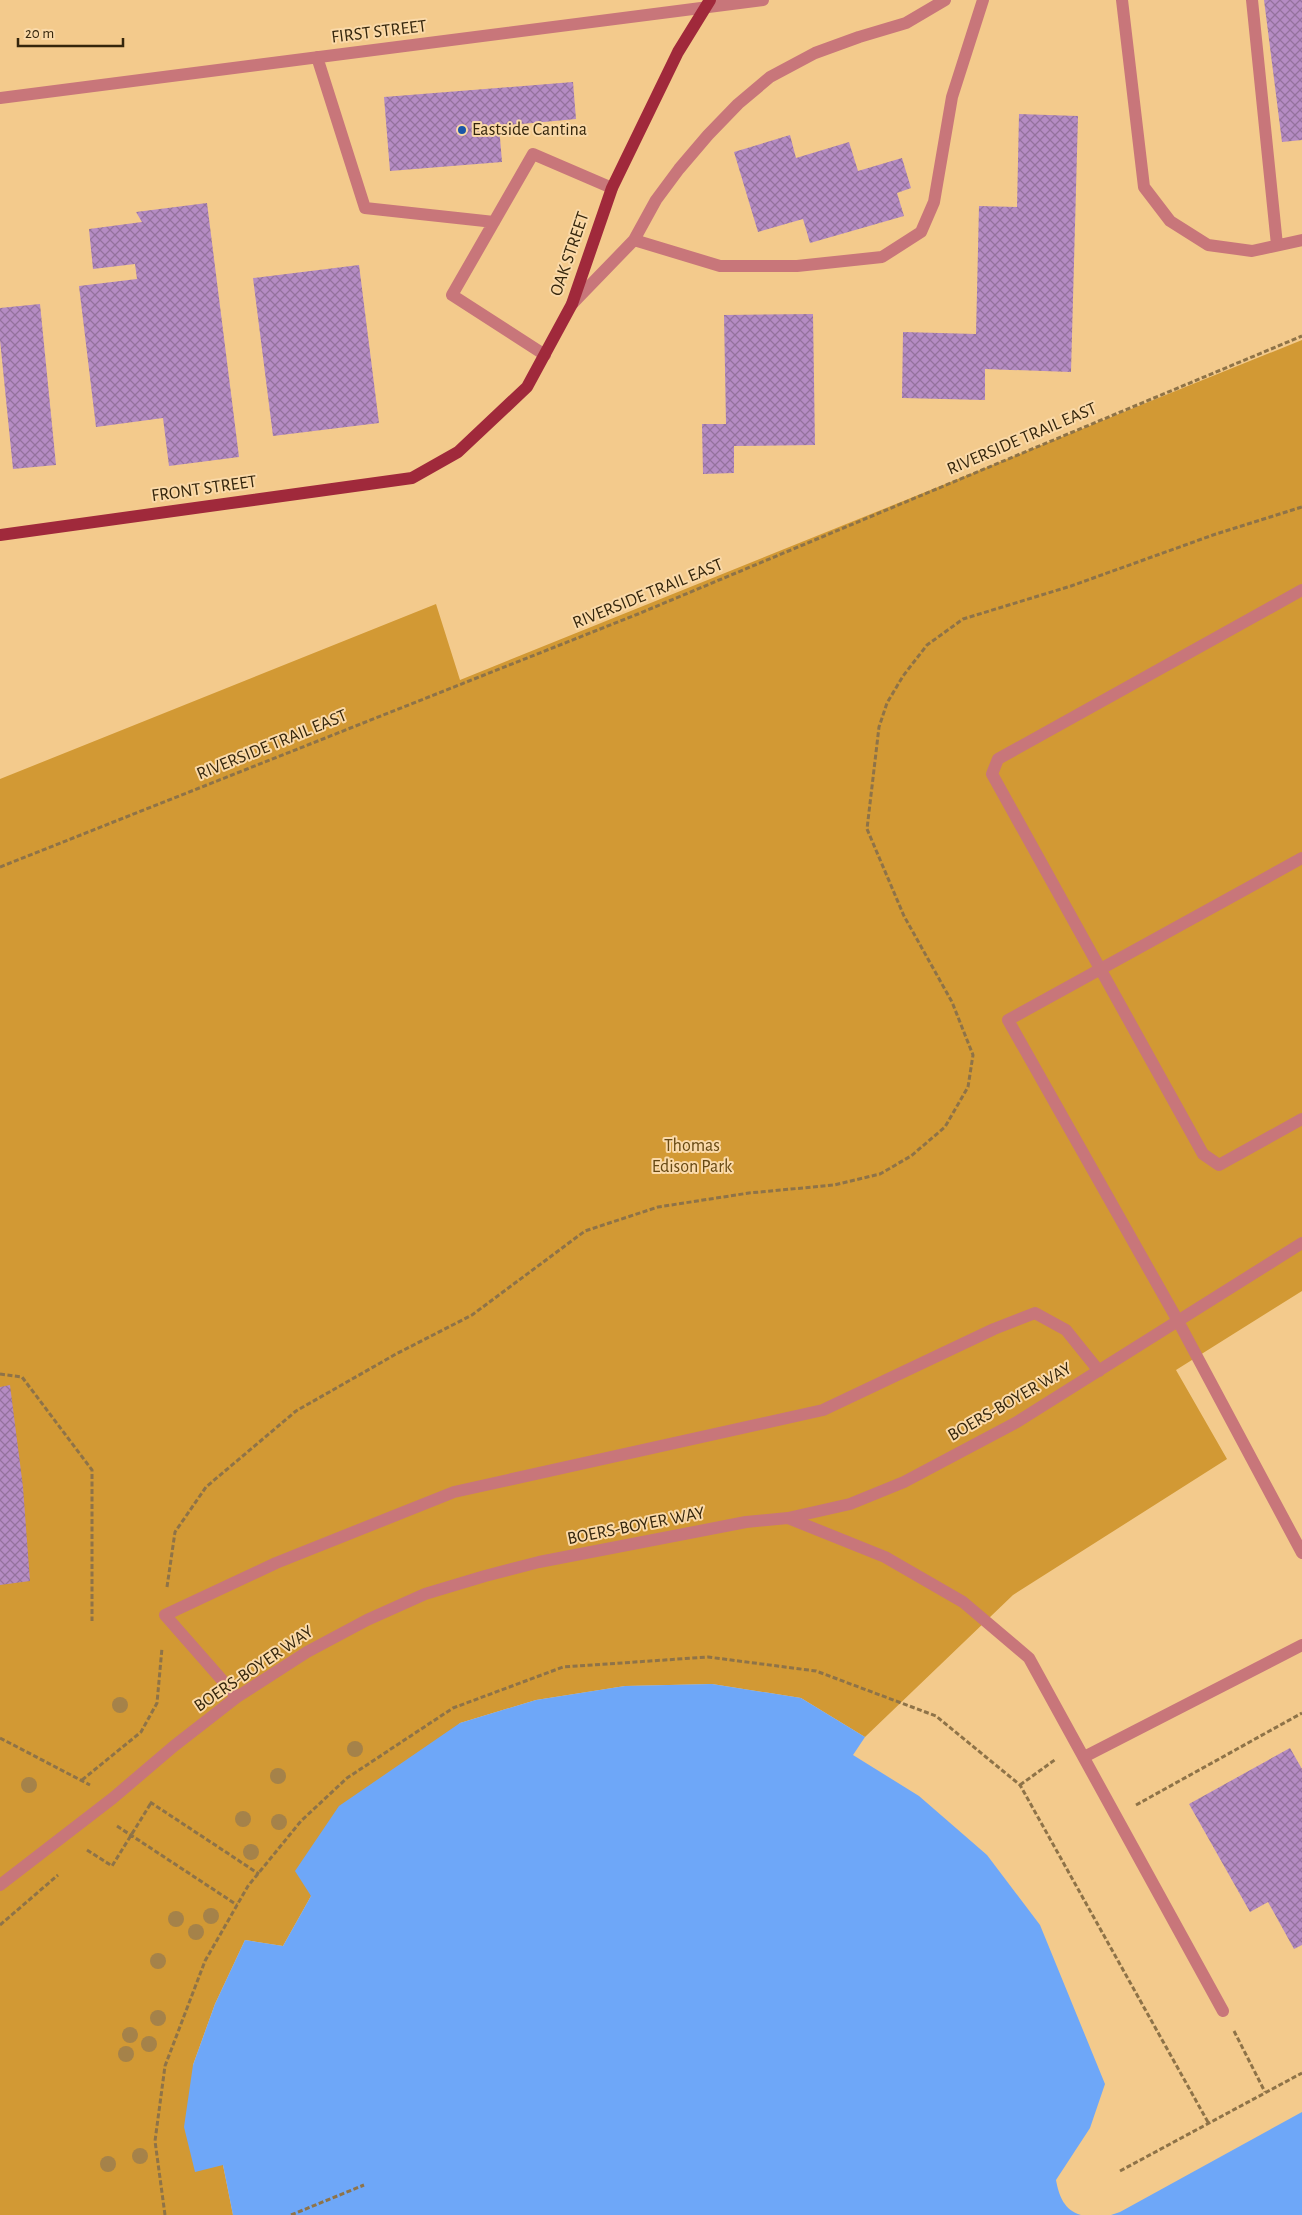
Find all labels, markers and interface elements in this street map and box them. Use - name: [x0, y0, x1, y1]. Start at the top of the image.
- scale bar: [18, 15, 122, 47]
- street label: FIRST STREET: [330, 17, 428, 47]
- text: 20 m: [25, 26, 54, 41]
- place label: Eastside Cantina: [472, 121, 587, 139]
- marker: Eastside Cantina: [456, 124, 468, 136]
- street label: OAK STREET: [547, 209, 593, 298]
- street label: RIVERSIDE TRAIL EAST: [945, 399, 1100, 479]
- street label: FRONT STREET: [150, 473, 258, 505]
- street label: RIVERSIDE TRAIL EAST: [570, 556, 726, 632]
- street label: RIVERSIDE TRAIL EAST: [194, 707, 350, 783]
- park label: Thomas Edison Park: [652, 1137, 733, 1176]
- street label: BOERS-BOYER WAY: [945, 1359, 1075, 1445]
- street label: BOERS-BOYER WAY: [566, 1504, 707, 1548]
- street label: BOERS-BOYER WAY: [191, 1622, 317, 1715]

